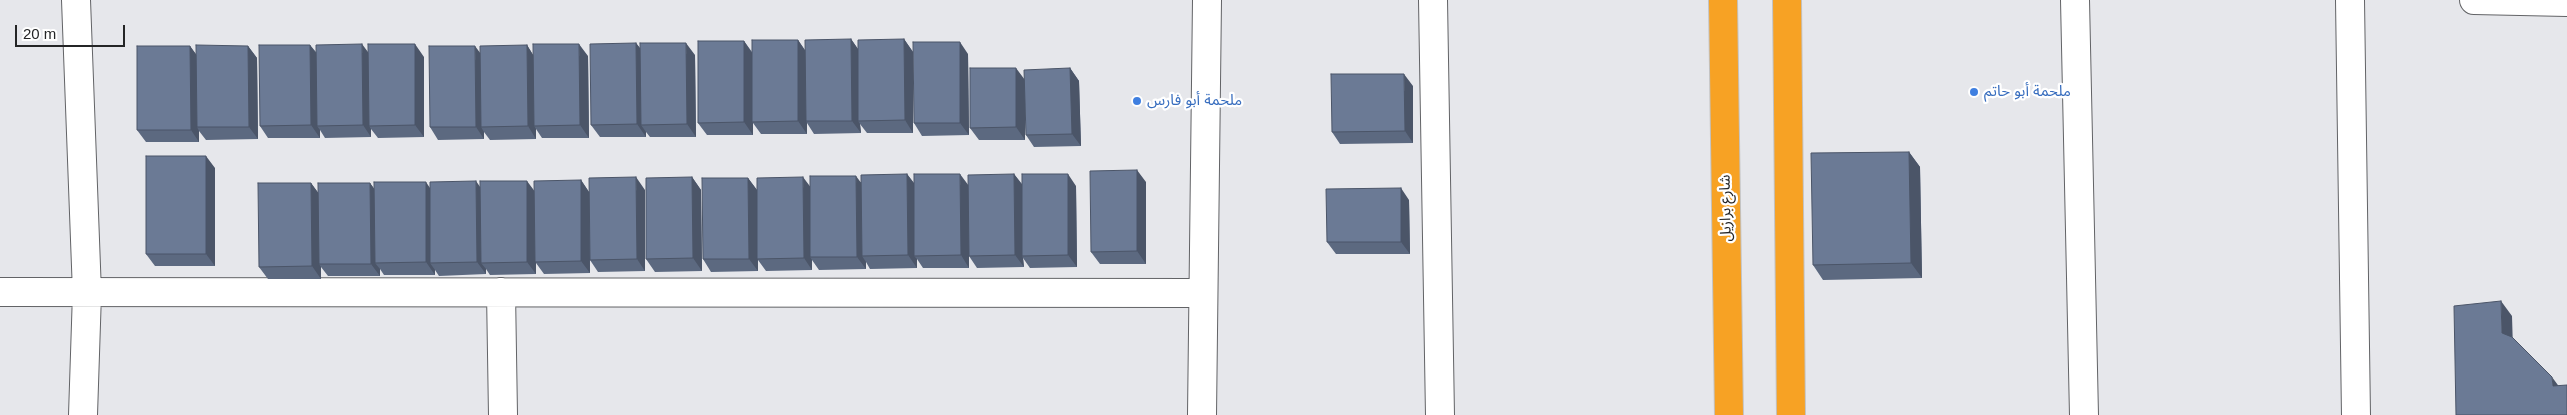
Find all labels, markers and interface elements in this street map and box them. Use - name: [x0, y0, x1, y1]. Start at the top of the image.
- scale bar: [18, 15, 128, 47]
- text: 20 m: [23, 25, 56, 42]
- place label: ملحمة أبو حاتم: [1984, 83, 2071, 101]
- marker: ملحمة أبو حاتم: [1968, 86, 1980, 98]
- place label: ملحمة أبو فارس: [1147, 92, 1242, 110]
- marker: ملحمة أبو فارس: [1131, 95, 1143, 107]
- street label: شارع برازيل: [1716, 174, 1736, 242]

